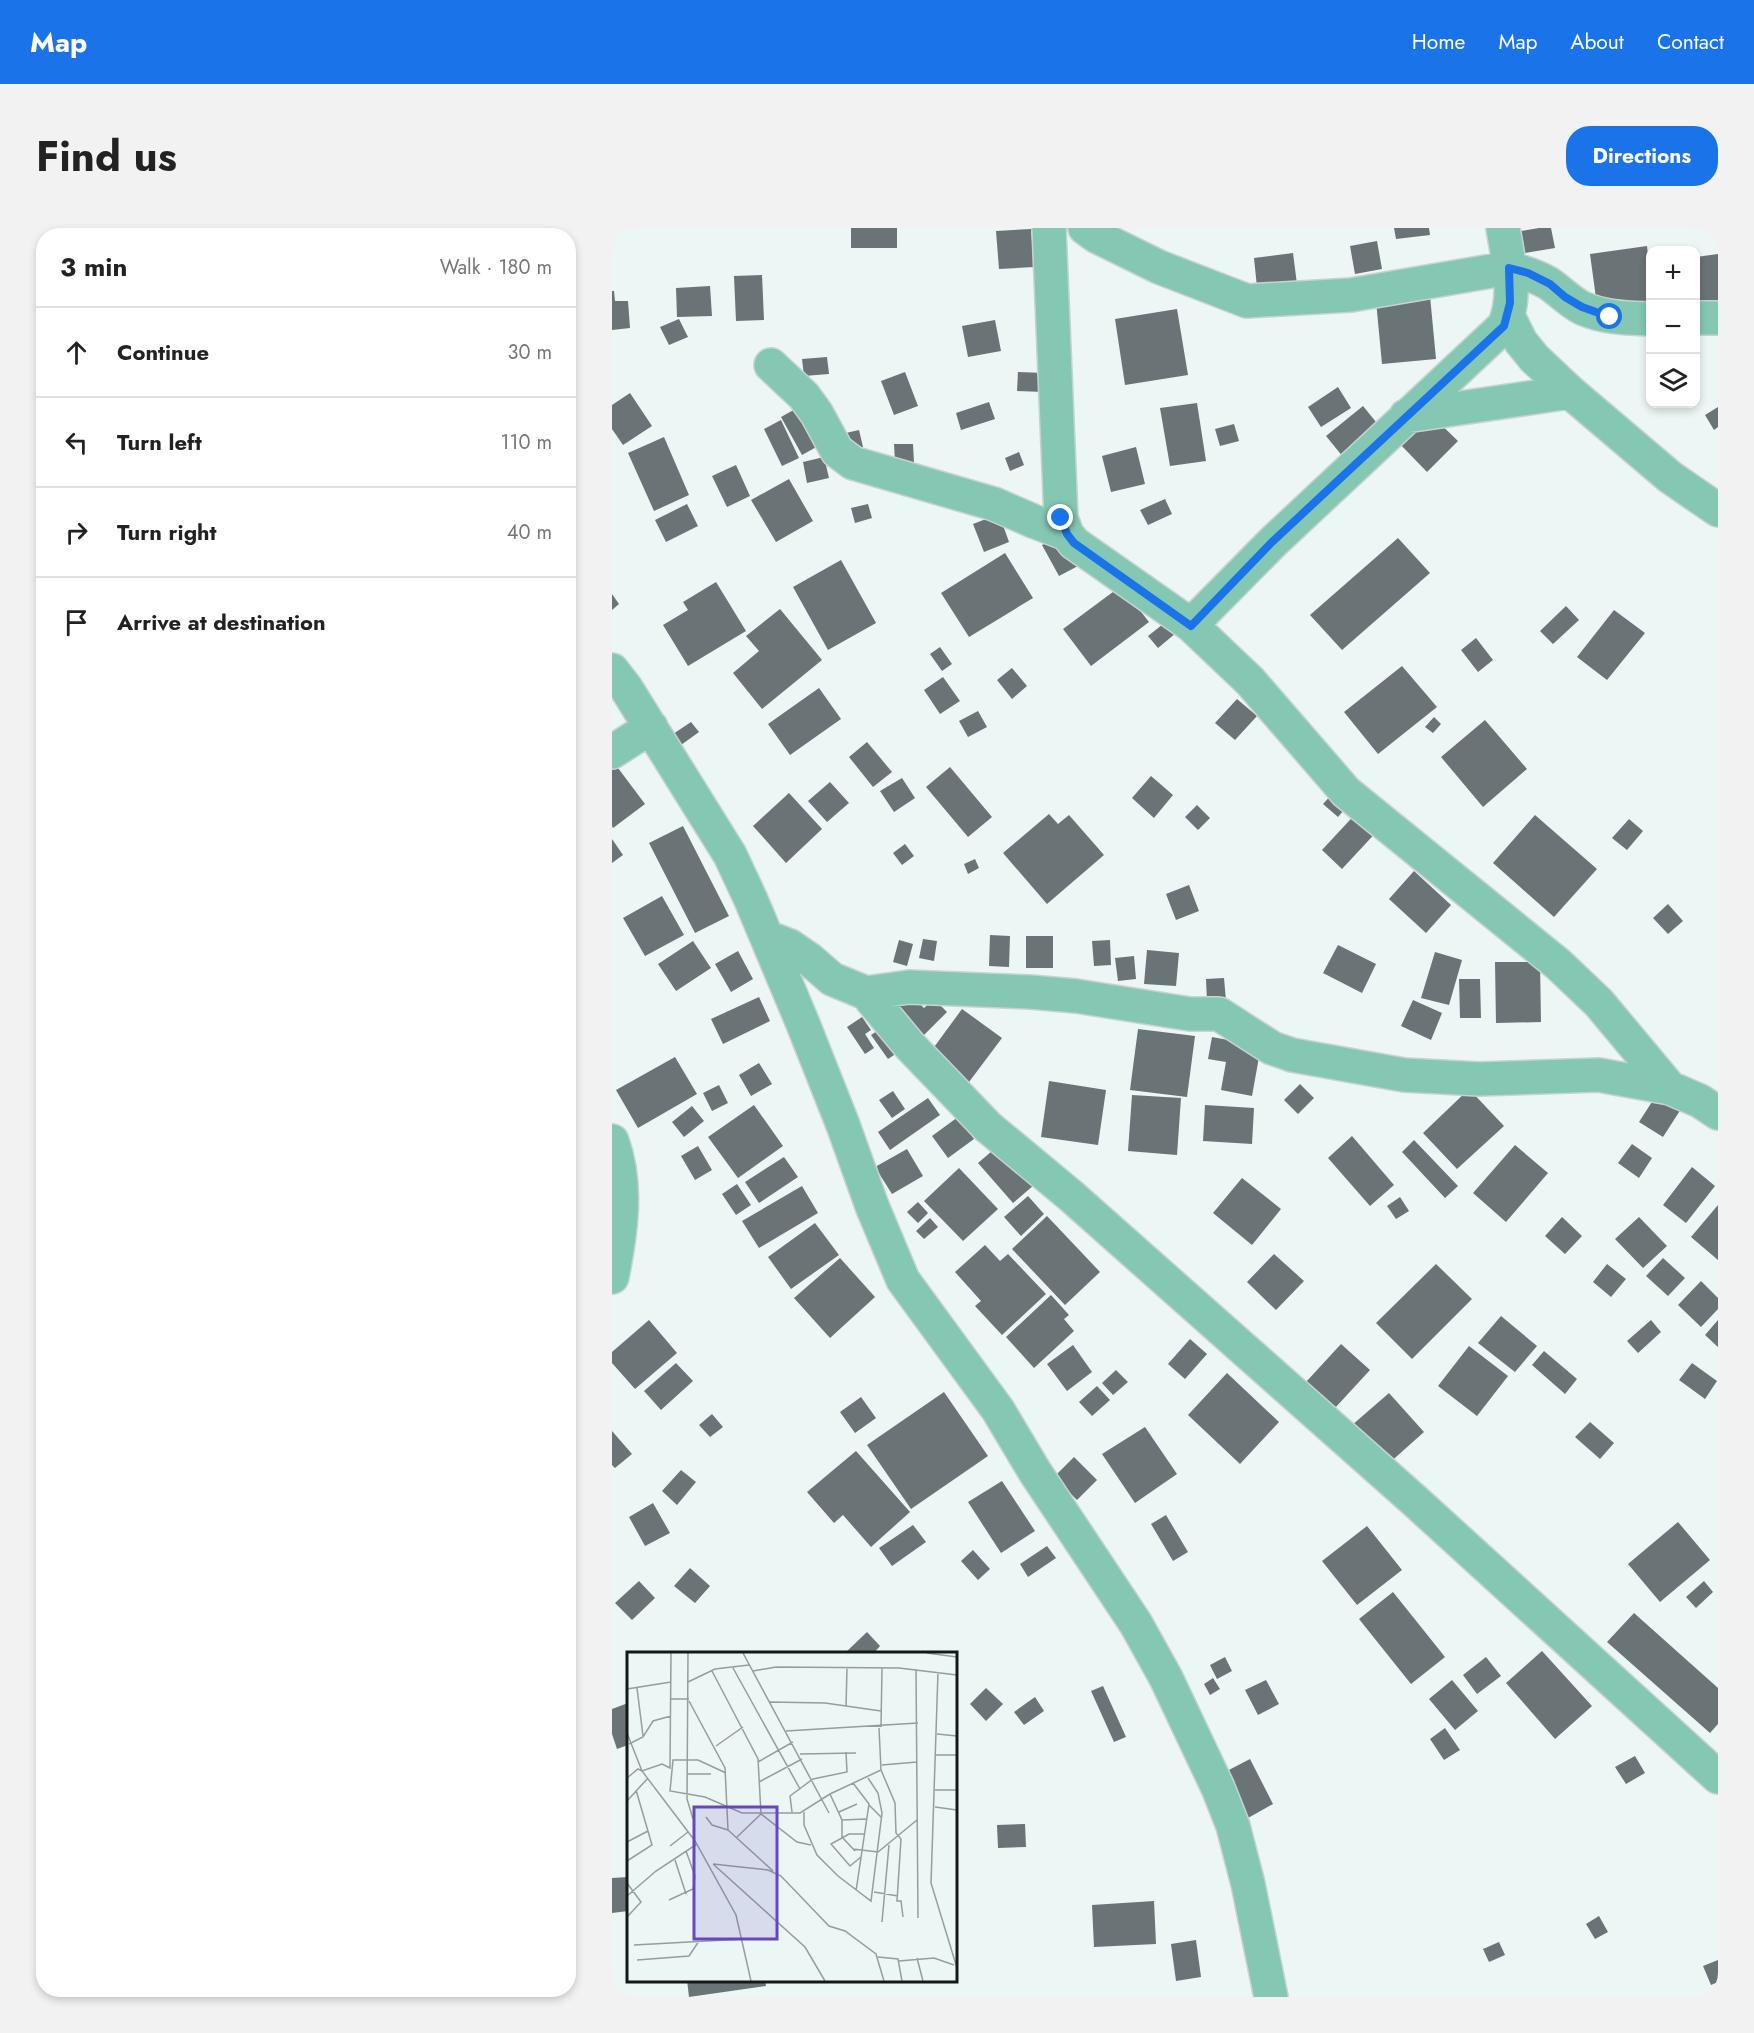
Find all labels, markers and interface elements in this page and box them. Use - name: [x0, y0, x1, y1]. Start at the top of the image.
- text: Map: [30, 22, 87, 63]
- text: Home: [1412, 27, 1465, 57]
- text: Map: [1498, 27, 1538, 57]
- text: About: [1571, 27, 1624, 57]
- text: Contact: [1657, 27, 1724, 57]
- text: Find us: [36, 126, 177, 187]
- button: Directions: [1566, 126, 1718, 186]
- map controls: [1646, 246, 1700, 408]
- button: +: [1646, 246, 1700, 300]
- text: 3 min: [60, 248, 127, 286]
- text: Walk · 180 m: [440, 253, 552, 282]
- button: −: [1646, 300, 1700, 354]
- route start: [1596, 303, 1622, 329]
- icon: ahead: [60, 336, 93, 369]
- text: Continue: [117, 336, 209, 368]
- text: 30 m: [507, 338, 552, 367]
- button: layers: [1646, 354, 1700, 408]
- icon: left: [60, 426, 93, 459]
- text: Turn left: [117, 426, 202, 458]
- text: 110 m: [500, 428, 552, 457]
- route end: [1047, 504, 1073, 530]
- icon: right: [60, 516, 93, 549]
- text: Turn right: [117, 516, 217, 548]
- text: 40 m: [507, 518, 552, 547]
- icon: arrive: [60, 606, 93, 639]
- text: Arrive at destination: [117, 606, 326, 638]
- inset map: [627, 1652, 957, 1982]

